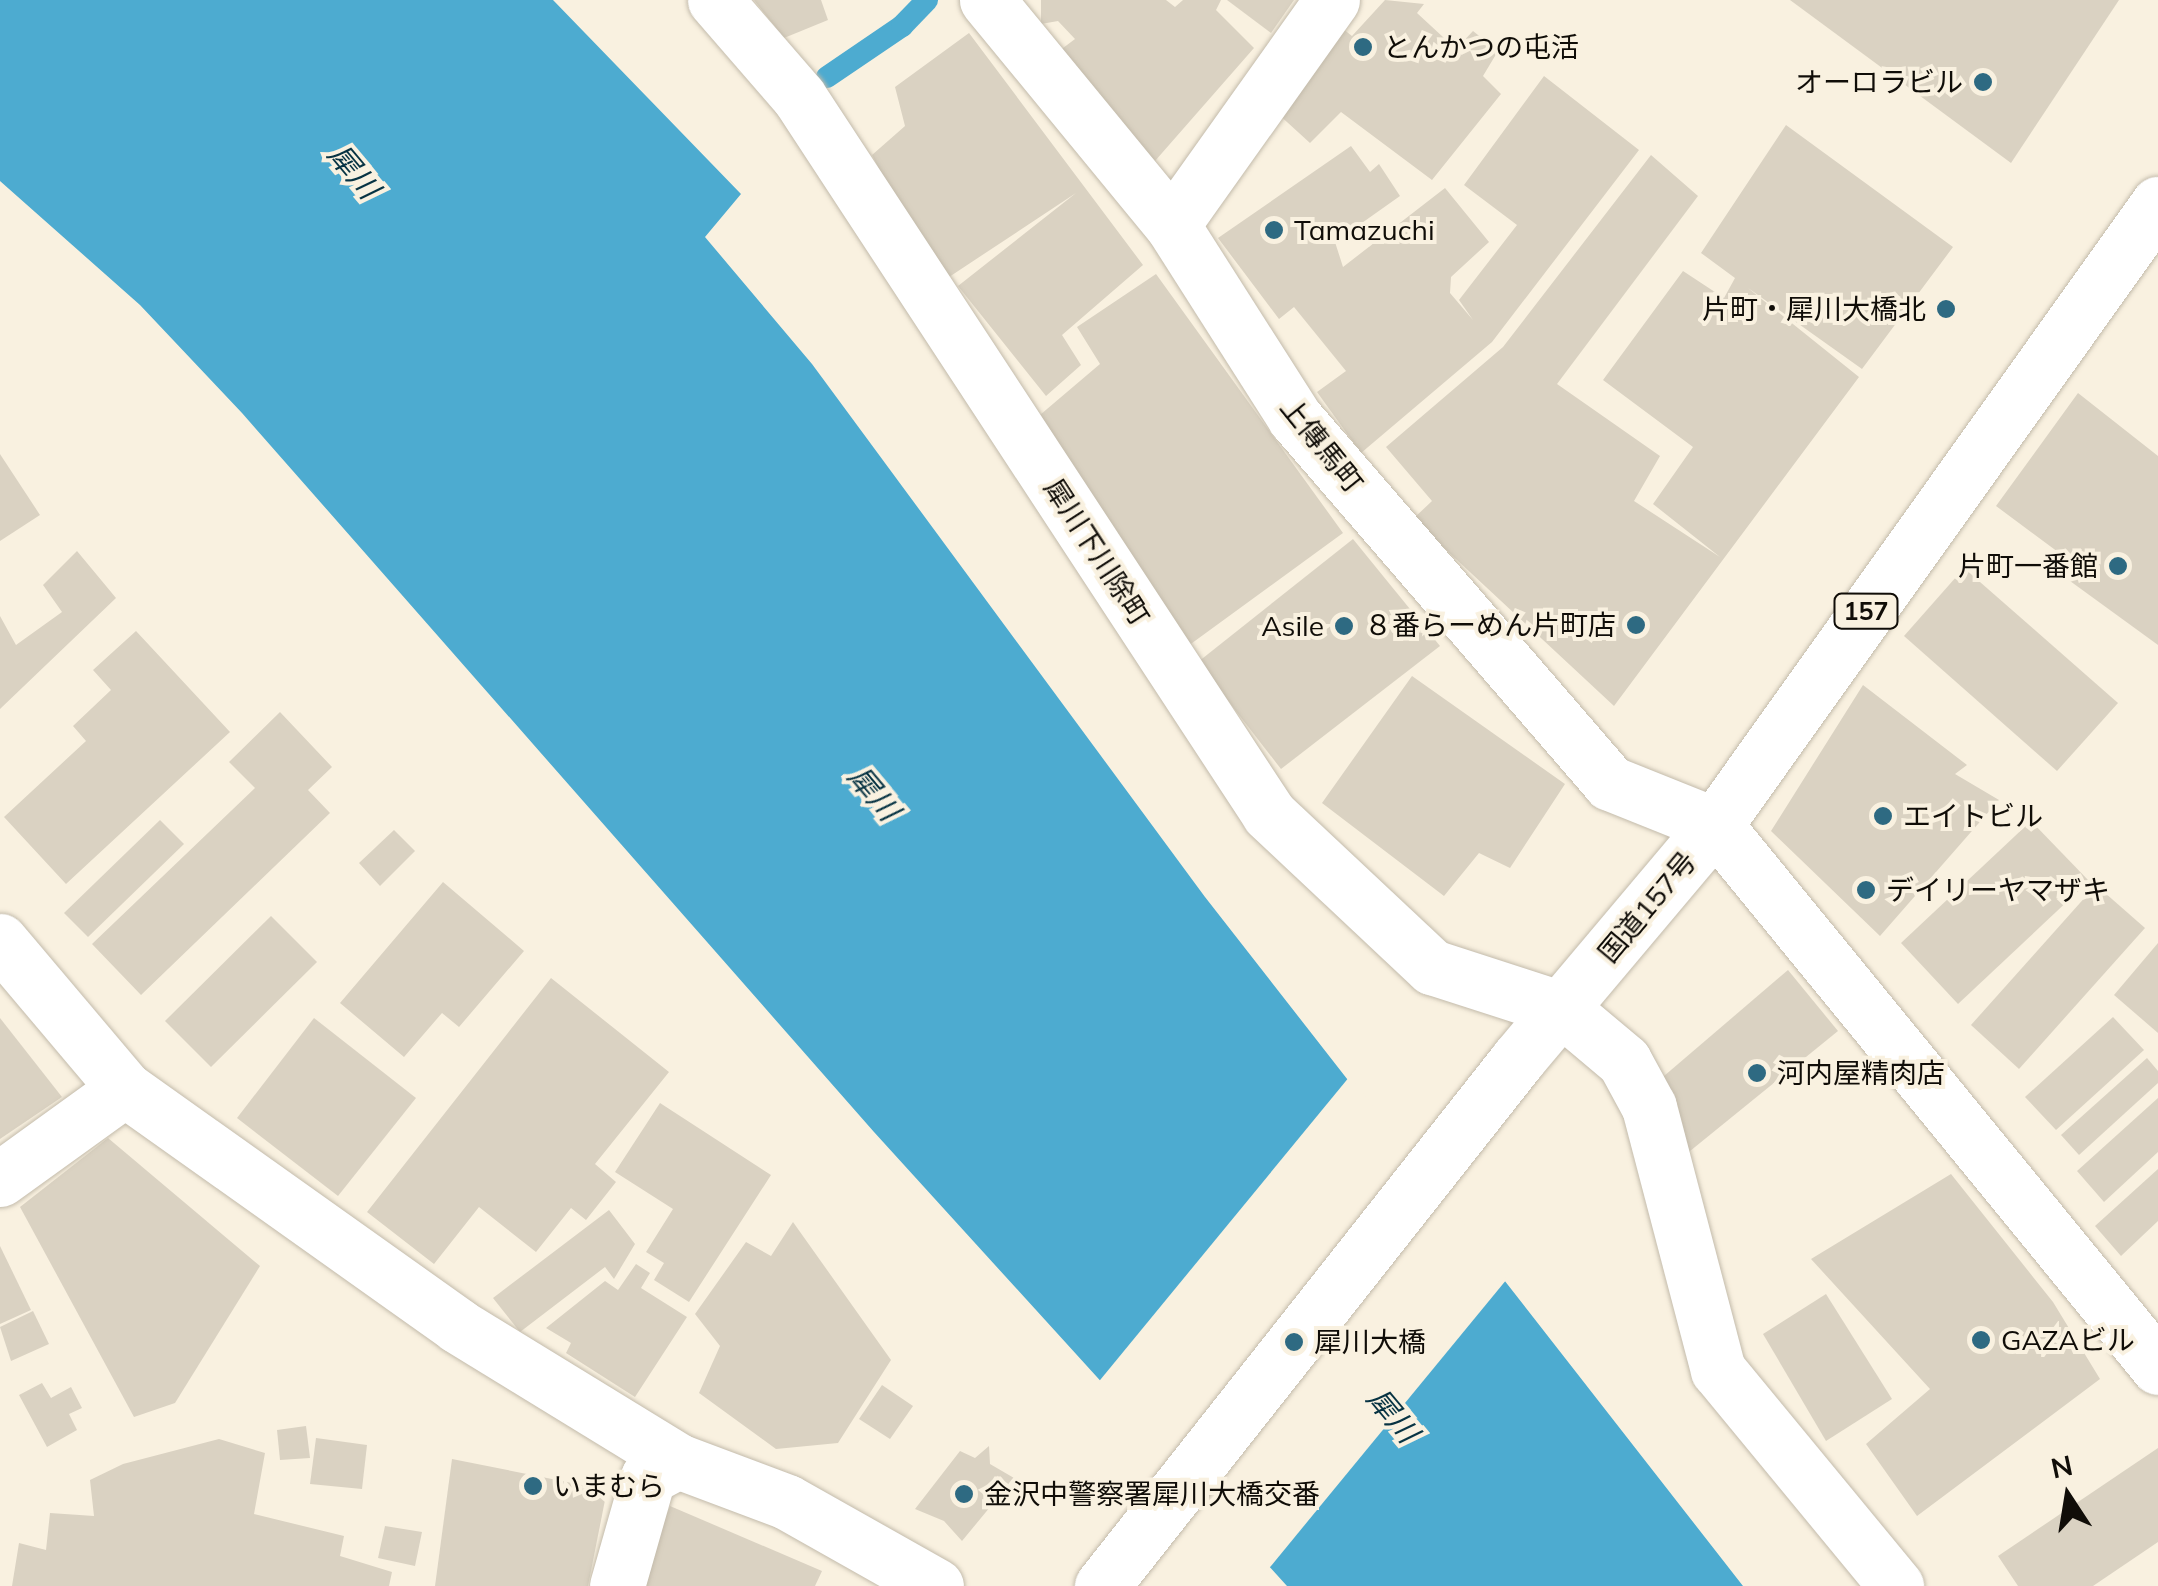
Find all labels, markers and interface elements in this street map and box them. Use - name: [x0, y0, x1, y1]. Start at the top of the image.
- place label: とんかつの屯活: [1383, 30, 1579, 64]
- marker: とんかつの屯活: [1352, 36, 1374, 58]
- place label: オーロラビル: [1795, 65, 1963, 99]
- marker: オーロラビル: [1972, 71, 1994, 93]
- water label: 犀川: [321, 136, 387, 206]
- place label: Tamazuchi: [1294, 213, 1435, 247]
- marker: Tamazuchi: [1263, 219, 1285, 241]
- place label: 片町・犀川大橋北: [1702, 292, 1926, 326]
- marker: 片町・犀川大橋北: [1935, 298, 1957, 320]
- street label: 上傳馬町: [1274, 391, 1370, 499]
- street label: 犀川下川除町: [1037, 472, 1157, 632]
- place label: 片町一番館: [1958, 549, 2098, 583]
- marker: 片町一番館: [2107, 555, 2129, 577]
- road number: 157: [1834, 591, 1898, 631]
- place label: ８番らーめん片町店: [1364, 608, 1616, 642]
- place label: Asile: [1261, 609, 1324, 643]
- marker: ８番らーめん片町店: [1625, 614, 1647, 636]
- marker: Asile: [1333, 615, 1355, 637]
- water label: 犀川: [841, 758, 907, 828]
- place label: エイトビル: [1903, 799, 2043, 833]
- marker: エイトビル: [1872, 805, 1894, 827]
- street label: 国道157号: [1591, 845, 1703, 969]
- place label: デイリーヤマザキ: [1886, 873, 2110, 907]
- marker: デイリーヤマザキ: [1855, 879, 1877, 901]
- place label: 河内屋精肉店: [1777, 1056, 1945, 1090]
- marker: 河内屋精肉店: [1746, 1062, 1768, 1084]
- place label: GAZAビル: [2001, 1323, 2135, 1357]
- place label: 犀川大橋: [1314, 1325, 1426, 1359]
- marker: GAZAビル: [1970, 1329, 1992, 1351]
- marker: 犀川大橋: [1283, 1331, 1305, 1353]
- water label: 犀川: [1360, 1380, 1426, 1450]
- north arrow: [2018, 1446, 2118, 1546]
- text: N: [2048, 1447, 2076, 1485]
- place label: いまむら: [553, 1469, 665, 1503]
- marker: いまむら: [522, 1475, 544, 1497]
- place label: 金沢中警察署犀川大橋交番: [984, 1477, 1320, 1511]
- marker: 金沢中警察署犀川大橋交番: [953, 1483, 975, 1505]

